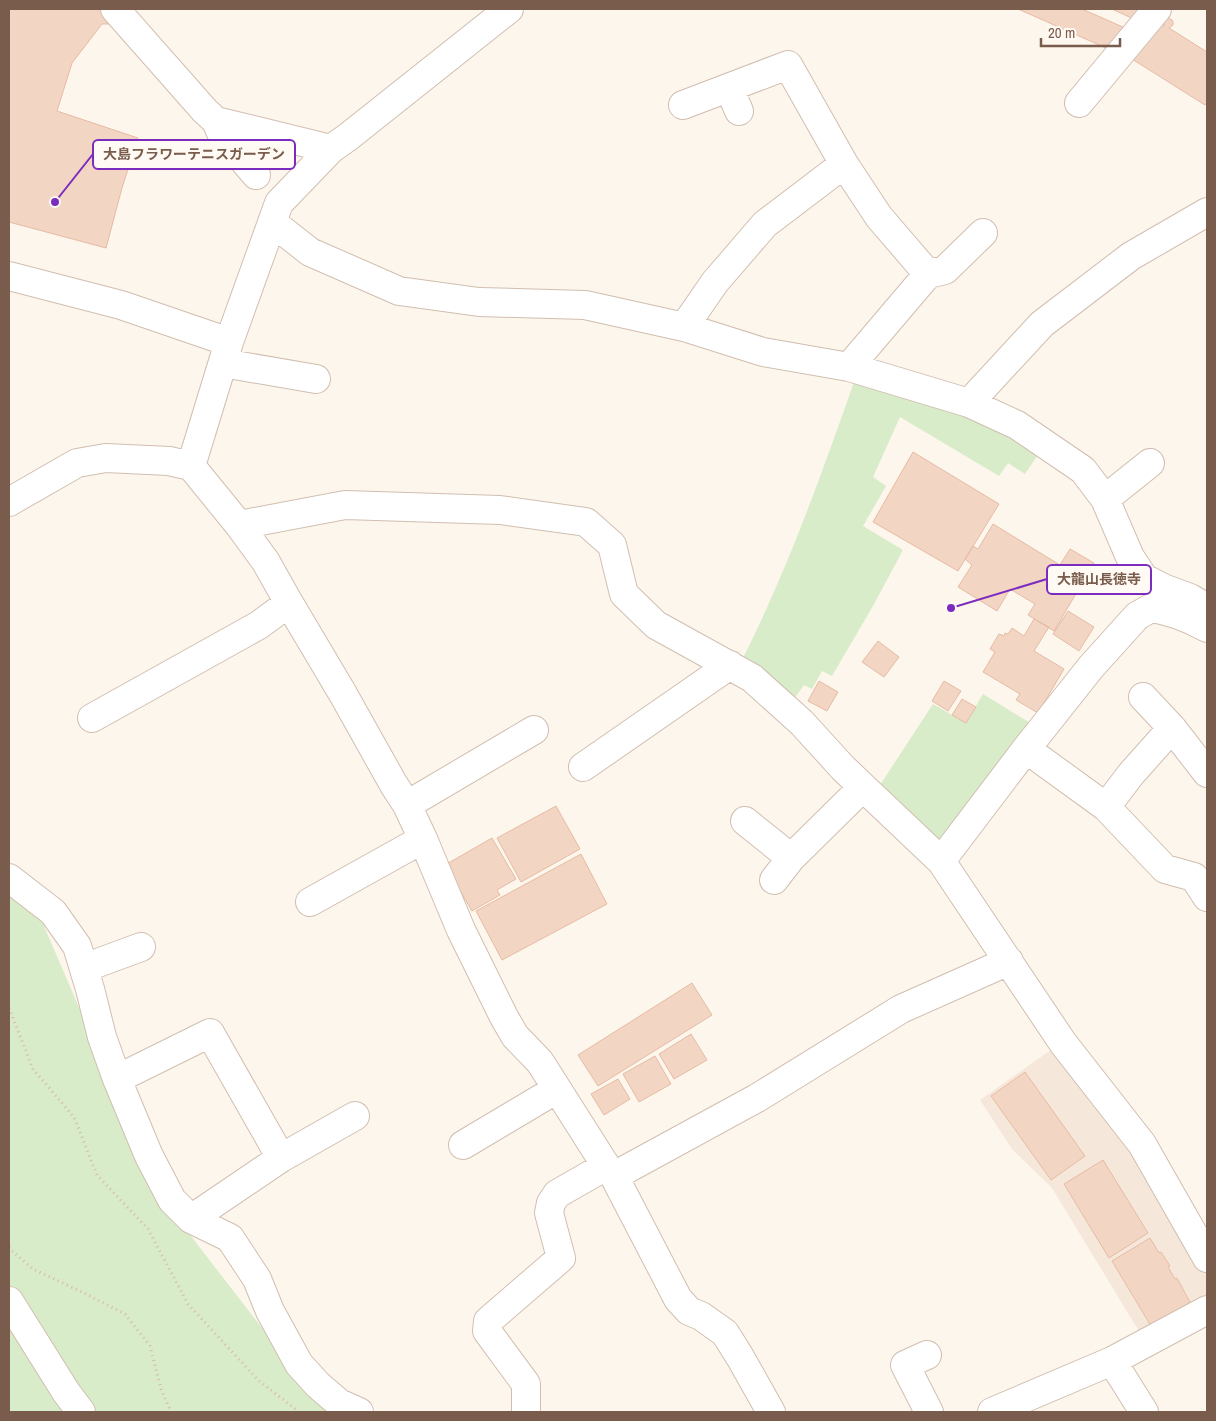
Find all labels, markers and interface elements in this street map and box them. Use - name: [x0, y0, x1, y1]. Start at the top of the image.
- scale bar: [1041, 15, 1120, 47]
- text: 20 m: [1048, 22, 1075, 43]
- callout: 大島フラワーテニスガーデン: [93, 140, 295, 169]
- text: 大島フラワーテニスガーデン: [103, 145, 285, 163]
- callout: 大龍山長徳寺: [1047, 565, 1151, 594]
- text: 大龍山長徳寺: [1057, 570, 1141, 588]

